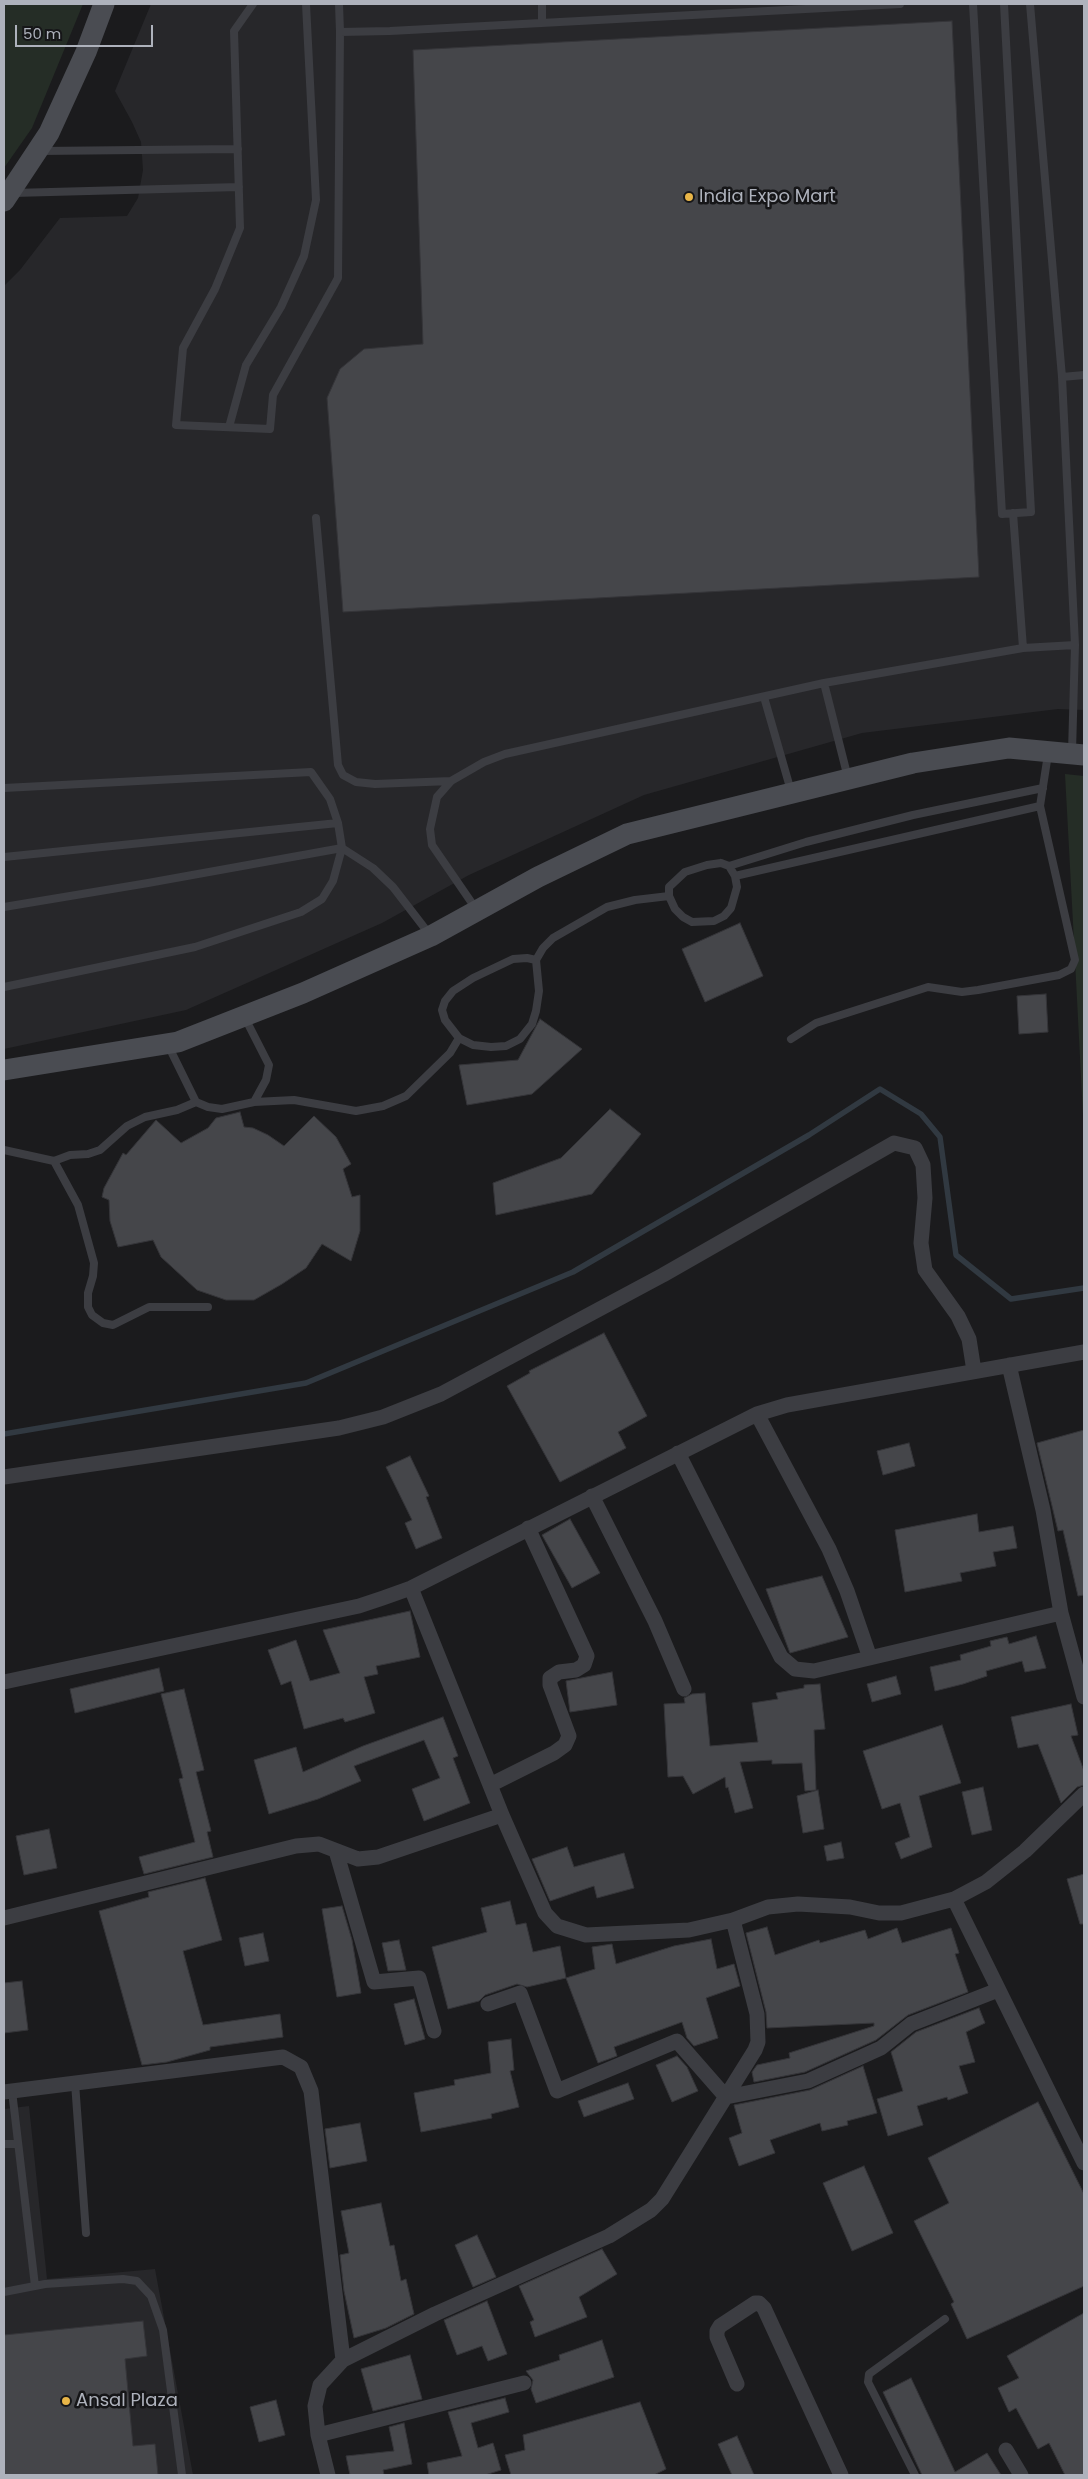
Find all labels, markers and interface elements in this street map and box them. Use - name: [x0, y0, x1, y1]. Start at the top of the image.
- scale bar: [18, 15, 155, 47]
- text: 50 m: [23, 23, 61, 44]
- place label: India Expo Mart: [699, 186, 836, 208]
- marker: India Expo Mart: [683, 191, 695, 203]
- place label: Ansal Plaza: [76, 2390, 178, 2412]
- marker: Ansal Plaza: [60, 2395, 72, 2407]

